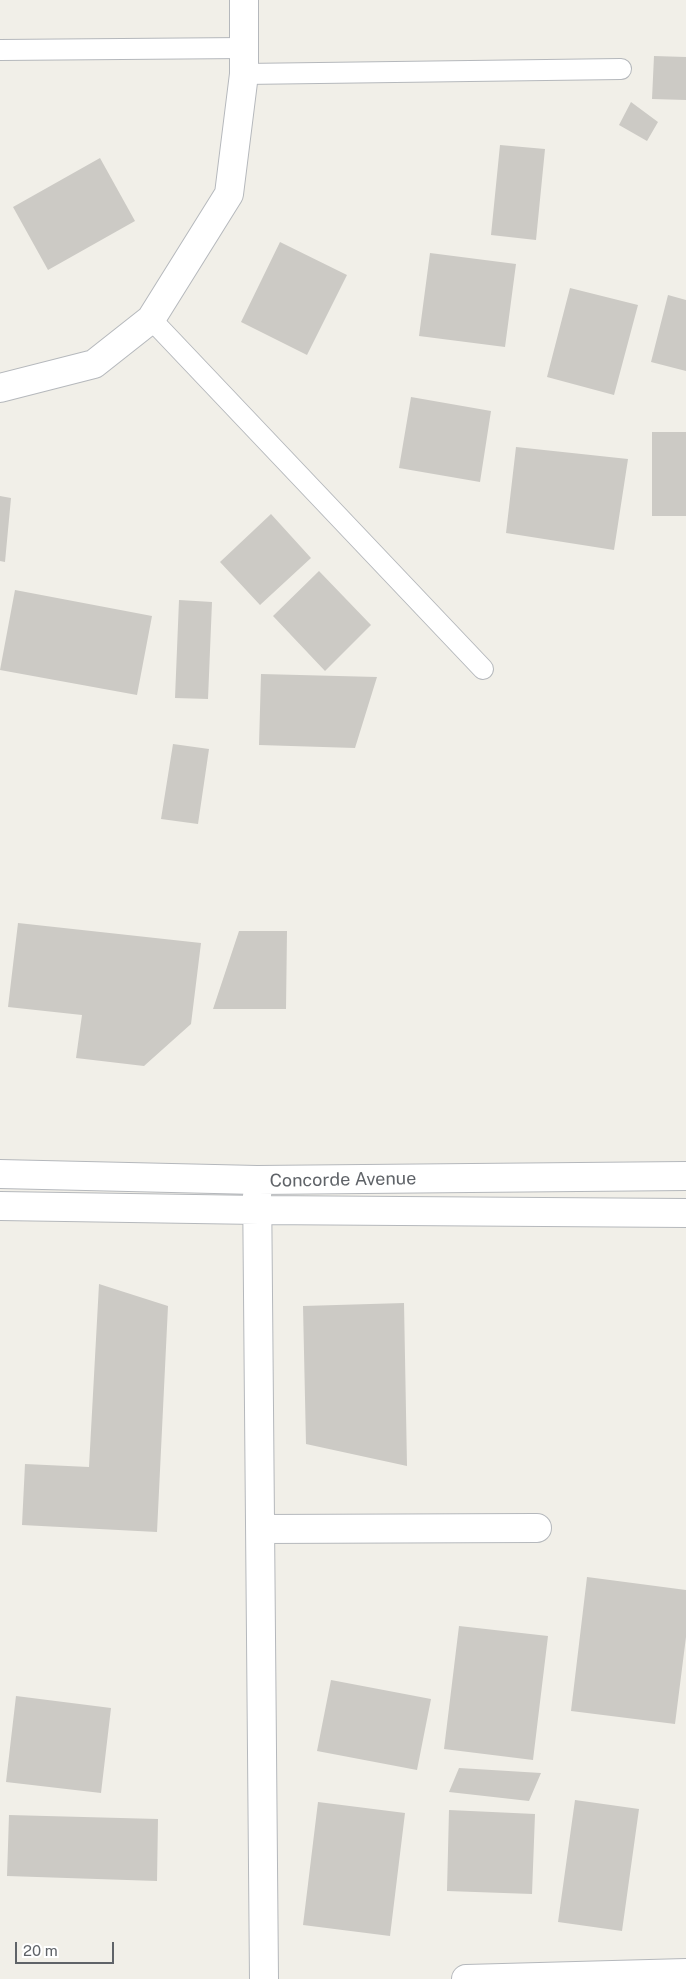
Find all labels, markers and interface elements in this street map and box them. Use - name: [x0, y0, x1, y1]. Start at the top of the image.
- street label: Concorde Avenue: [269, 1168, 417, 1192]
- scale bar: [18, 1932, 116, 1964]
- text: 20 m: [23, 1942, 58, 1959]

